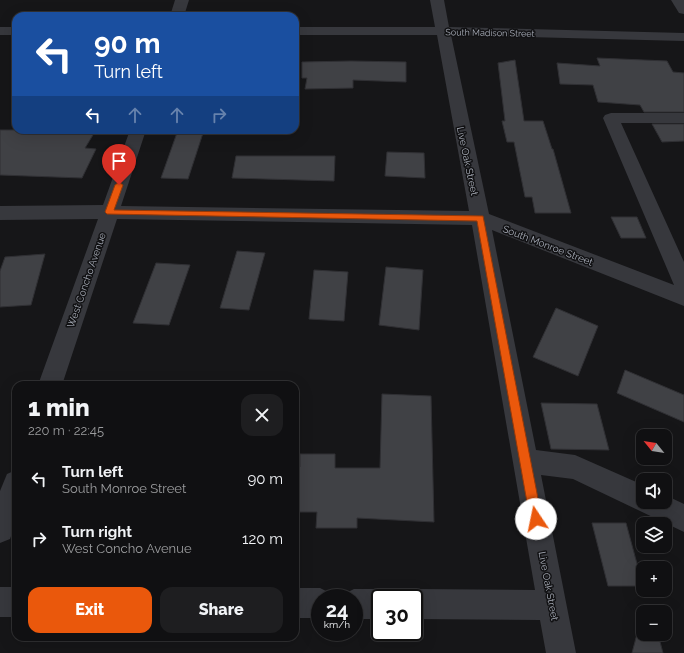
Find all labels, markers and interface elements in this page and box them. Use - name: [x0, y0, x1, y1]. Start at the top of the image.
- text: 90 m: [94, 27, 160, 60]
- street label: South Madison Street: [445, 27, 535, 39]
- icon: left: [28, 28, 80, 80]
- text: Turn left: [94, 61, 163, 82]
- icon: left: [82, 104, 104, 126]
- icon: ahead: [124, 104, 146, 126]
- icon: ahead: [166, 104, 188, 126]
- icon: right: [208, 104, 230, 126]
- street label: Live Oak Street: [455, 126, 480, 197]
- pin: [102, 144, 136, 185]
- icon: arrive: [108, 150, 130, 172]
- street label: South Monroe Street: [501, 223, 595, 268]
- street label: West Concho Avenue: [65, 231, 108, 329]
- text: 1 min: [28, 393, 90, 422]
- button: close: [241, 394, 283, 436]
- text: 220 m · 22:45: [28, 423, 104, 438]
- north arrow: [636, 429, 672, 465]
- map controls: [636, 429, 672, 641]
- text: Turn left: [62, 463, 123, 481]
- icon: left: [28, 468, 50, 490]
- text: 90 m: [247, 470, 283, 488]
- button: sound: [636, 473, 672, 509]
- text: South Monroe Street: [62, 481, 186, 496]
- position arrow: [515, 498, 557, 540]
- button: layers: [636, 517, 672, 553]
- text: Turn right: [62, 523, 132, 541]
- icon: right: [28, 528, 50, 550]
- text: 120 m: [242, 530, 283, 548]
- text: West Concho Avenue: [62, 541, 192, 556]
- street label: Live Oak Street: [536, 551, 561, 622]
- button: +: [636, 561, 672, 597]
- button: Exit: [28, 587, 152, 633]
- button: Share: [160, 587, 283, 633]
- speed limit sign: 30: [371, 589, 423, 641]
- text: 24: [326, 598, 348, 622]
- button: −: [636, 605, 672, 641]
- text: km/h: [324, 619, 350, 630]

